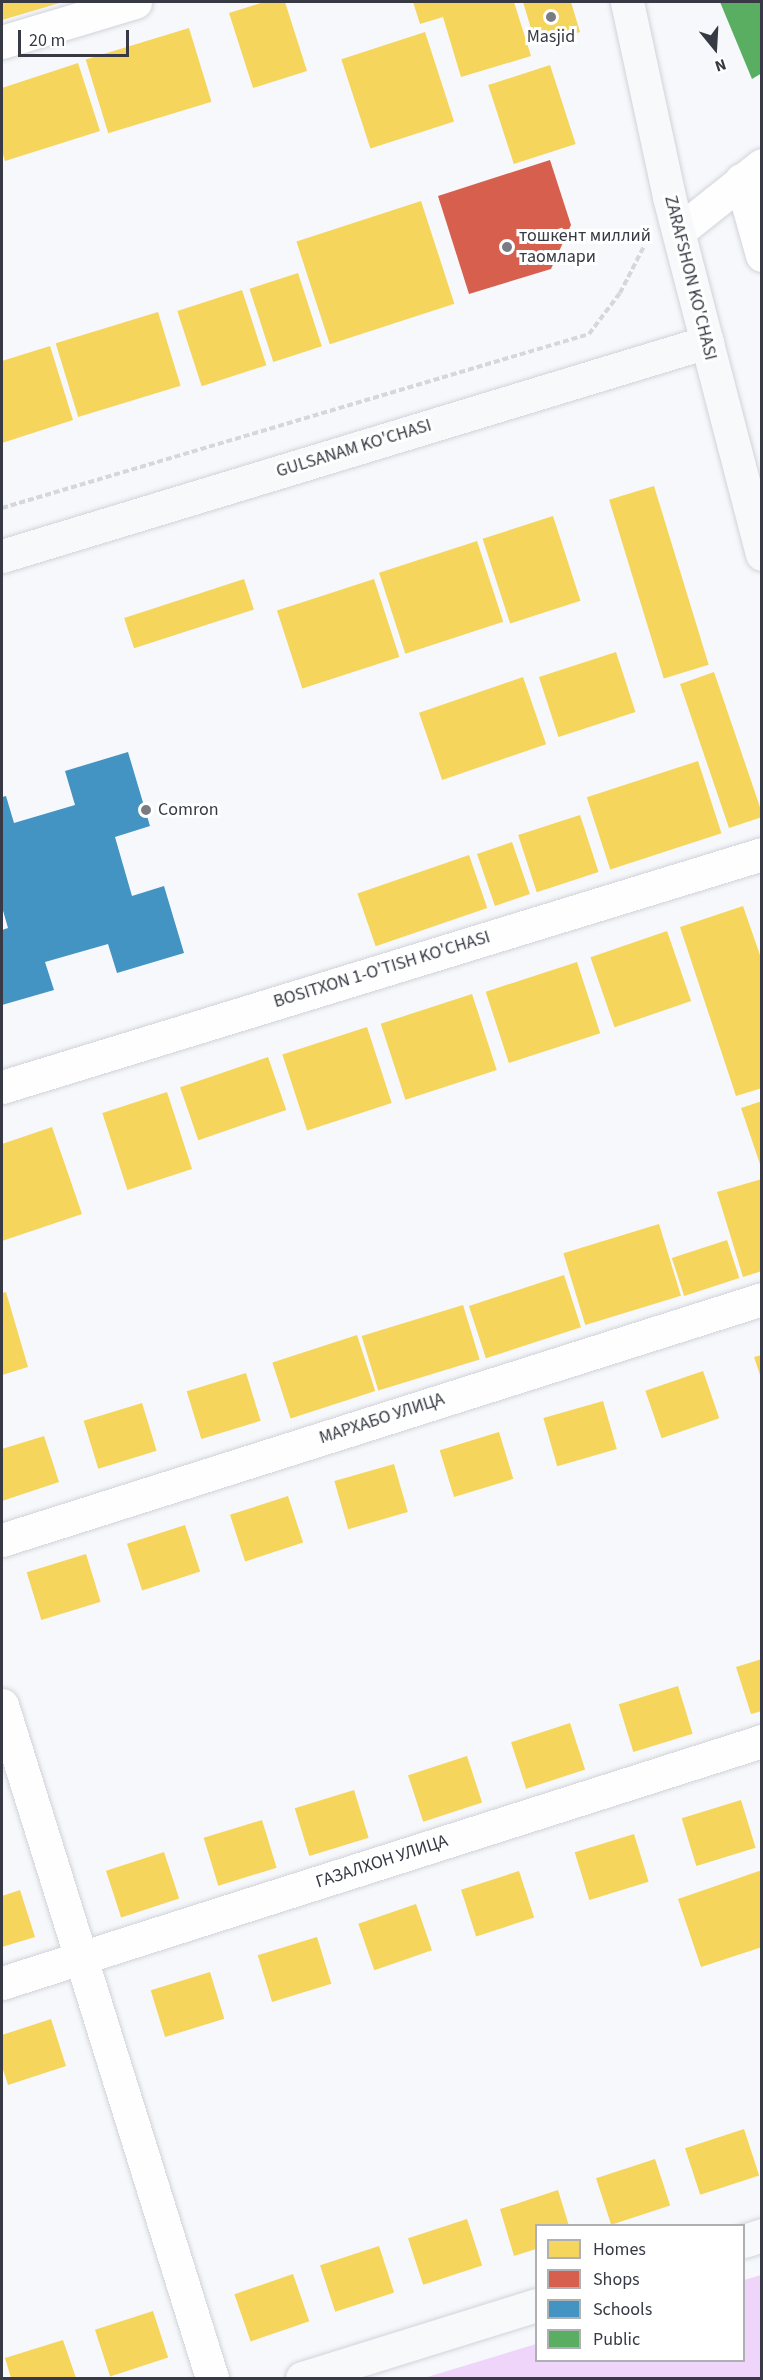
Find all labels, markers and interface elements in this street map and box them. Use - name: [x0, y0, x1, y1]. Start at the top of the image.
- marker: Masjid: [544, 10, 558, 24]
- scale bar: [21, 18, 132, 56]
- north arrow: [685, 18, 745, 78]
- place label: Masjid: [527, 26, 575, 48]
- text: 20 m: [29, 28, 65, 53]
- text: N: [712, 53, 729, 77]
- street label: ZARAFSHON KO'CHASI: [659, 193, 721, 363]
- place label: тошкент миллий таомлари: [519, 226, 651, 268]
- marker: тошкент миллий таомлари: [500, 240, 514, 254]
- street label: GULSANAM KO'CHASI: [274, 415, 434, 483]
- place label: Сomron: [158, 799, 219, 821]
- marker: Сomron: [139, 803, 153, 817]
- street label: BOSITXON 1-O'TISH KO'CHASI: [271, 927, 493, 1013]
- street label: МАРХАБО УЛИЦА: [317, 1389, 447, 1449]
- street label: ГАЗАЛХОН УЛИЦА: [313, 1830, 451, 1894]
- legend: [535, 2224, 745, 2362]
- text: Homes: [593, 2237, 646, 2262]
- text: Shops: [593, 2267, 640, 2292]
- text: Schools: [593, 2297, 652, 2322]
- text: Public: [593, 2327, 640, 2352]

